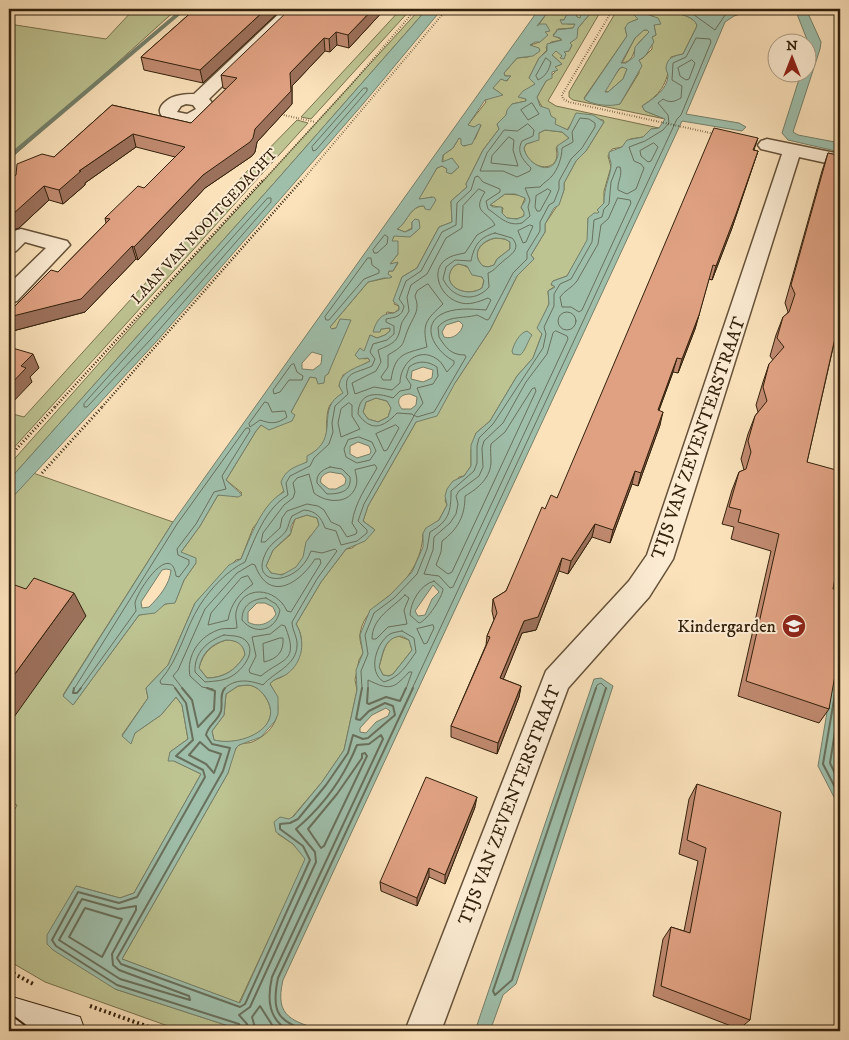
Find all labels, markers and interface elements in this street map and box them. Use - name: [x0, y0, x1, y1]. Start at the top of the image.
- north arrow: [766, 32, 816, 82]
- text: N: [786, 37, 798, 55]
- street label: LAAN VAN NOOITGEDACHT: [127, 144, 282, 308]
- street label: TIJS VAN ZEVENTERSTRAAT: [647, 314, 751, 562]
- school or university icon: Kindergarden: [781, 613, 807, 639]
- place label: Kindergarden: [677, 616, 777, 638]
- street label: TIJS VAN ZEVENTERSTRAAT: [454, 682, 566, 928]

